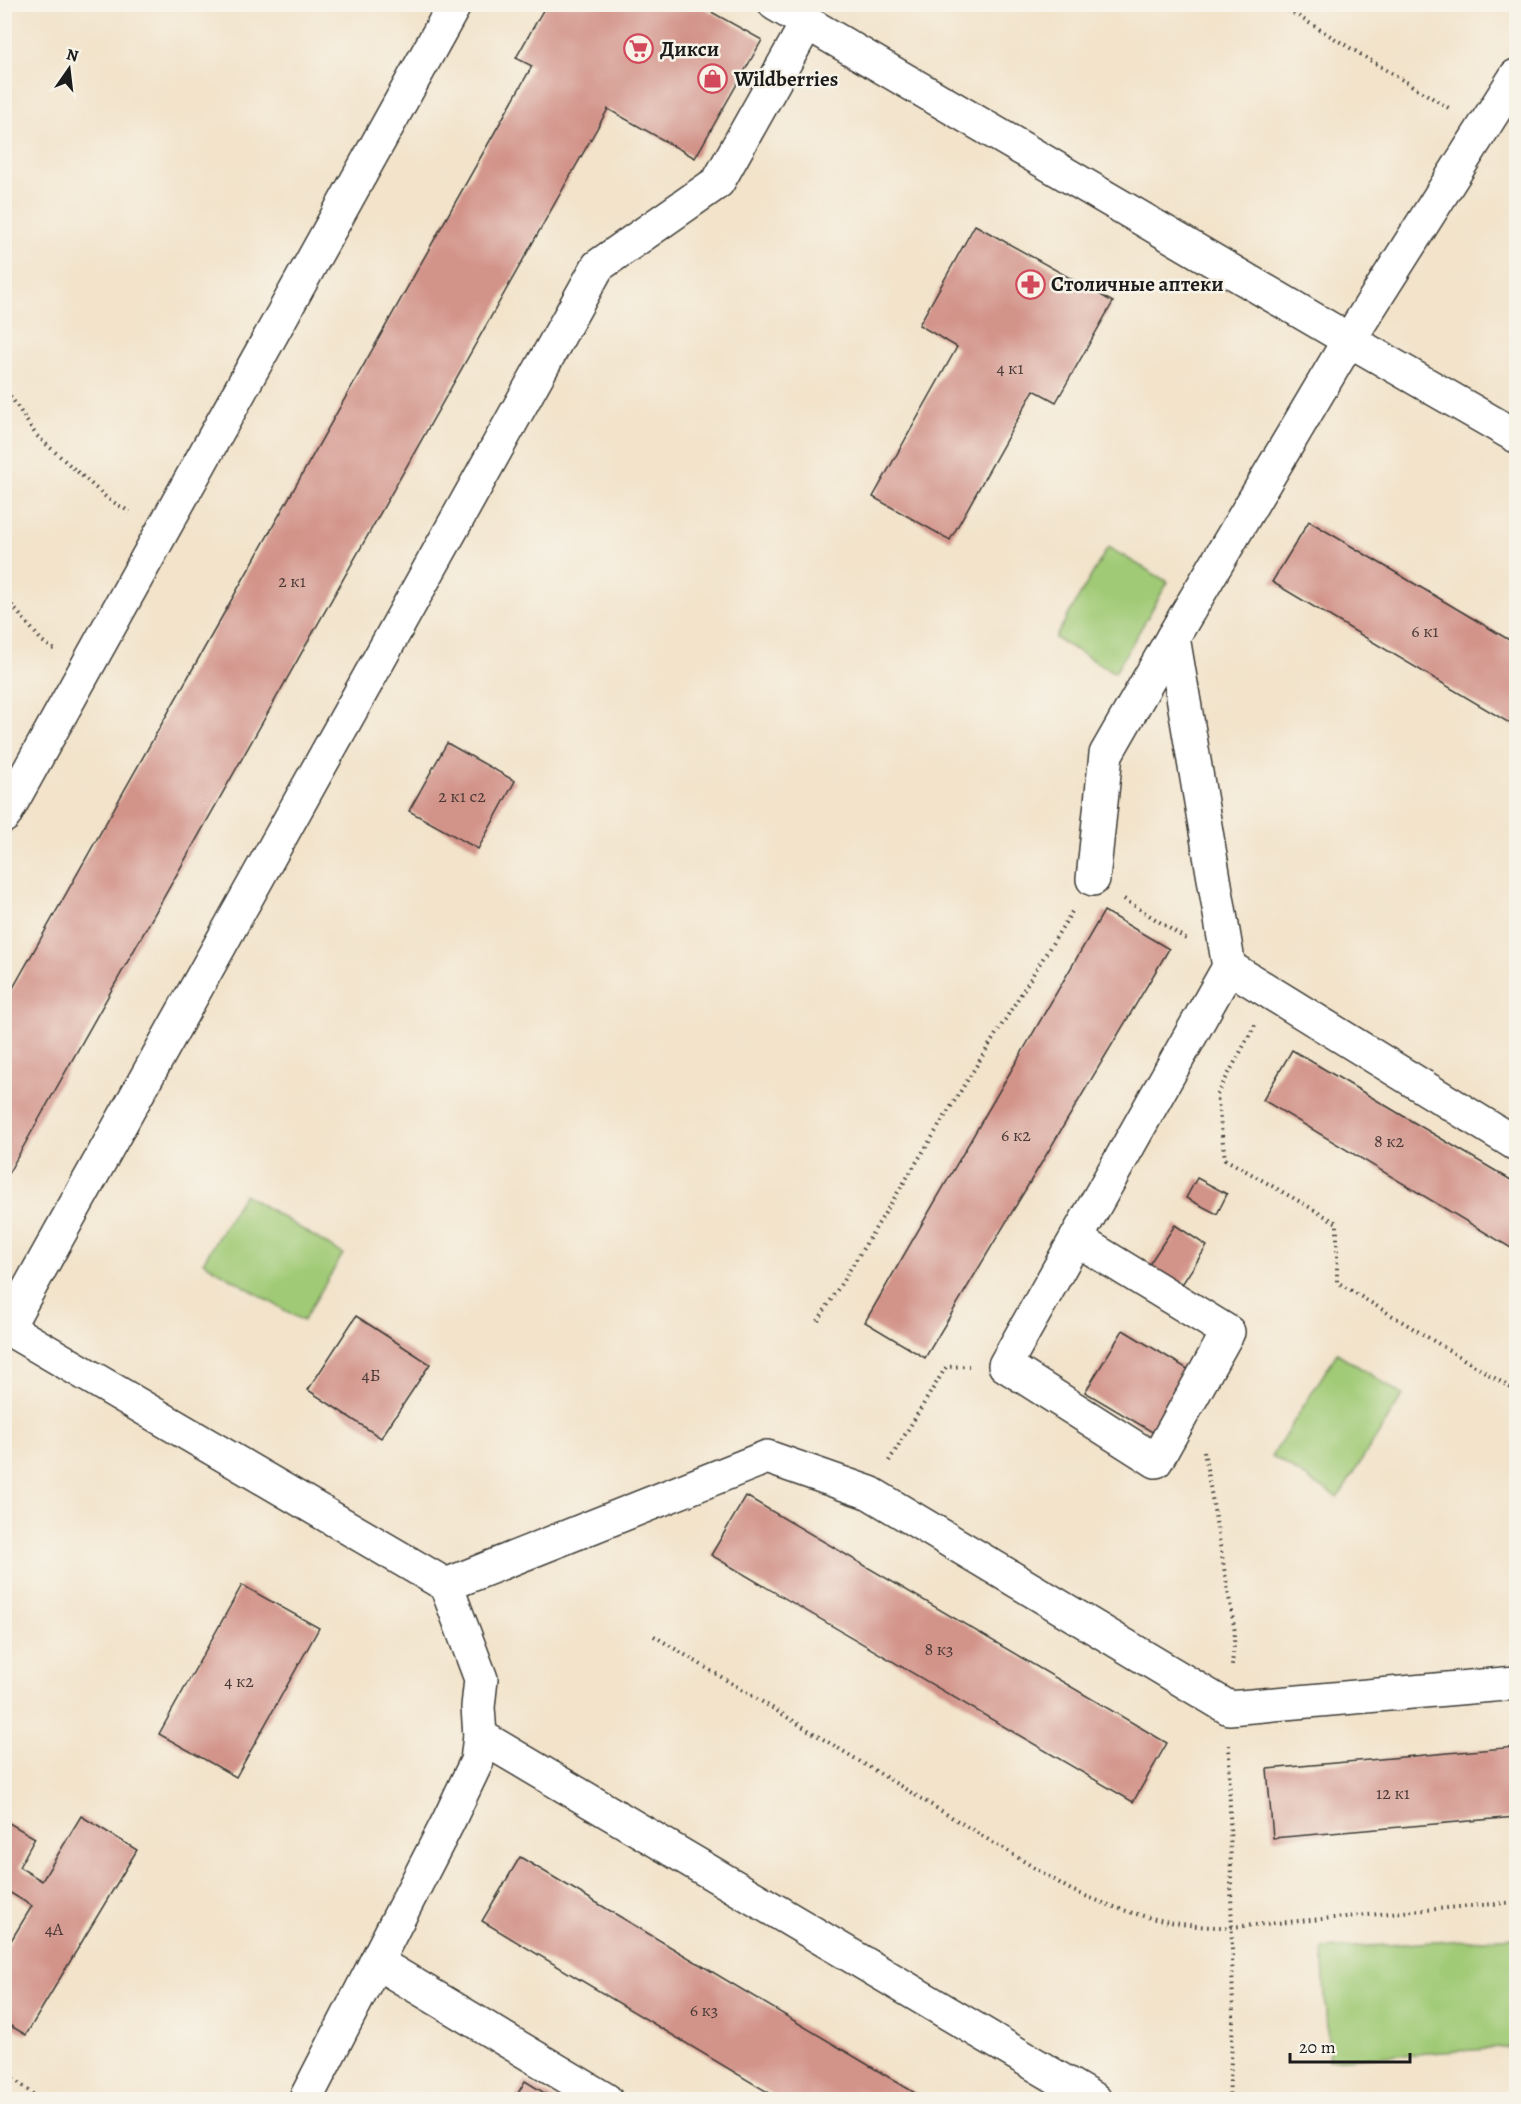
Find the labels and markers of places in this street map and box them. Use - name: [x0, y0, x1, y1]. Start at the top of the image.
- supermarket icon: Дикси: [623, 33, 655, 65]
- place label: Дикси: [660, 35, 719, 63]
- shop icon: Wildberries: [697, 63, 729, 95]
- place label: Wildberries: [733, 65, 838, 93]
- pharmacy icon: Столичные аптеки: [1014, 268, 1046, 300]
- place label: Столичные аптеки: [1051, 270, 1224, 298]

